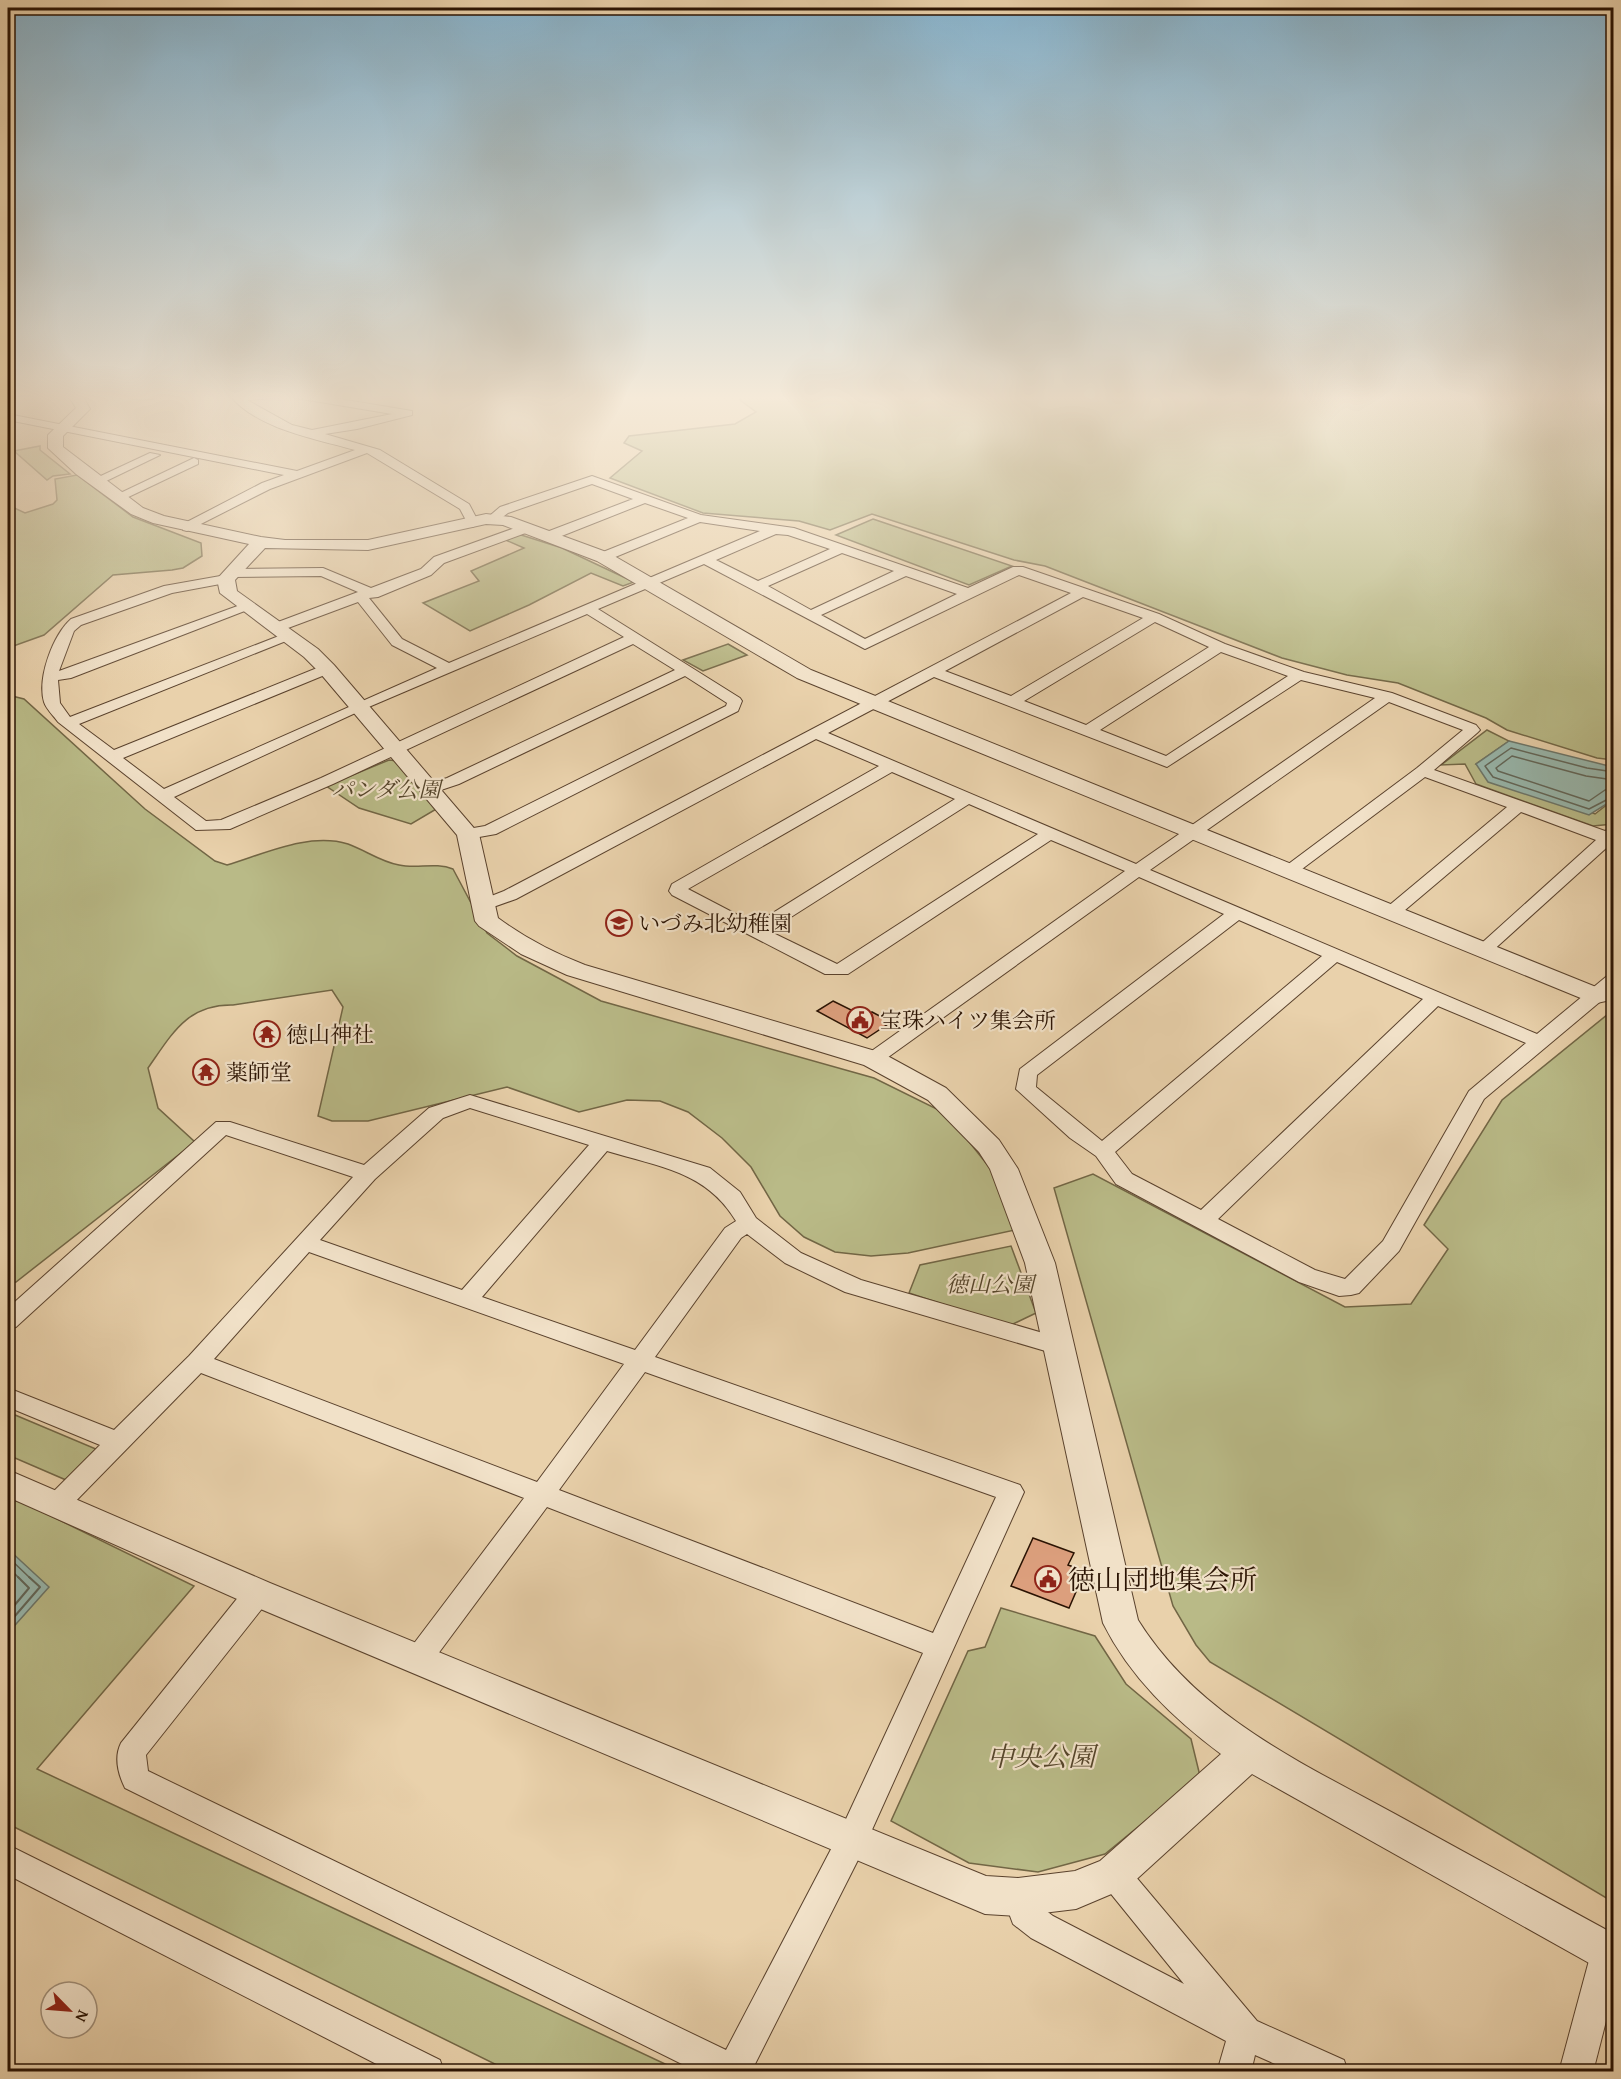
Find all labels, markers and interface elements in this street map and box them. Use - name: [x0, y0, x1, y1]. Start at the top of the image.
- park label: パンダ公園: [331, 773, 444, 805]
- place label: いづみ北幼稚園: [638, 907, 792, 939]
- school or university icon: いづみ北幼稚園: [604, 908, 634, 938]
- place label: 宝珠ハイツ集会所: [880, 1004, 1056, 1036]
- public building icon: 宝珠ハイツ集会所: [845, 1005, 875, 1035]
- place label: 徳山神社: [286, 1018, 374, 1050]
- temple icon: 徳山神社: [252, 1019, 282, 1049]
- place label: 薬師堂: [226, 1056, 292, 1088]
- temple icon: 薬師堂: [191, 1057, 221, 1087]
- park label: 徳山公園: [946, 1268, 1037, 1300]
- place label: 徳山団地集会所: [1068, 1559, 1257, 1599]
- public building icon: 徳山団地集会所: [1033, 1564, 1063, 1594]
- park label: 中央公園: [987, 1736, 1099, 1776]
- north arrow: [39, 1980, 99, 2040]
- text: N: [69, 2006, 96, 2027]

